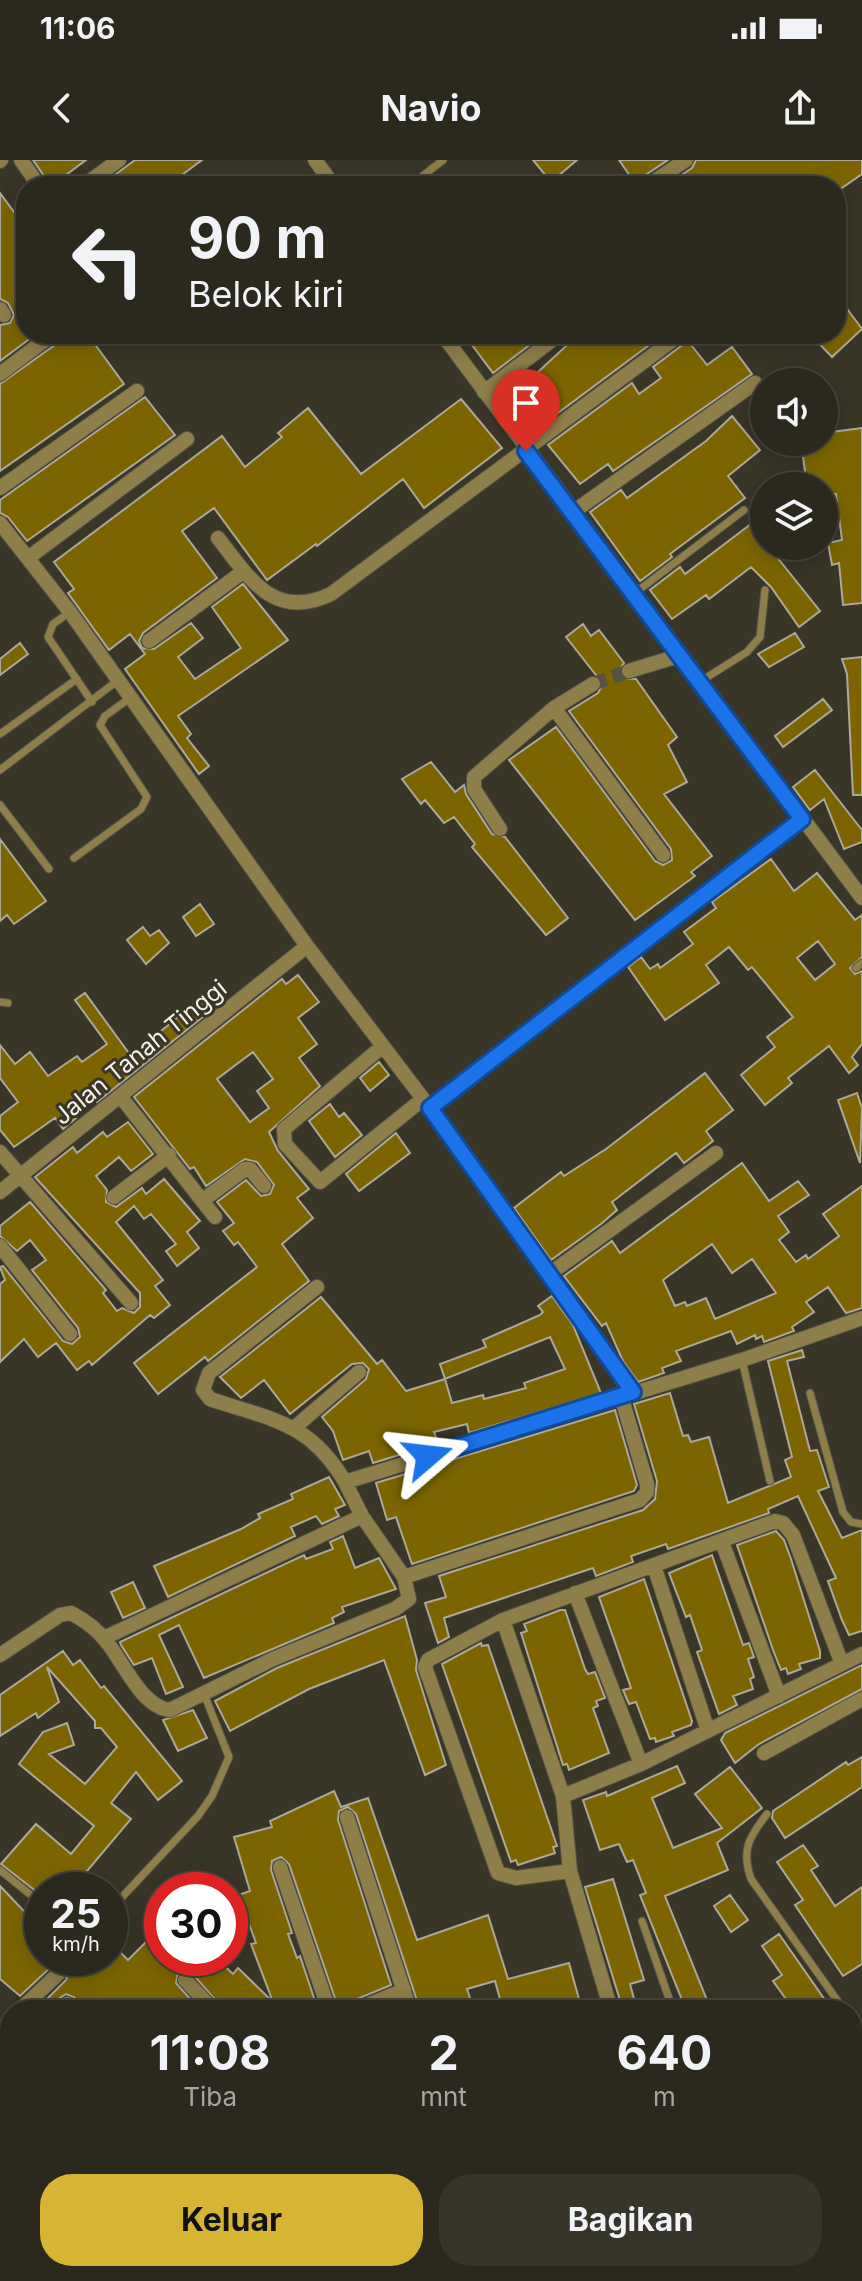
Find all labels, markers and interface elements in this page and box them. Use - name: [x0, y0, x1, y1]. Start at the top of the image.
- text: 11:06: [40, 10, 116, 46]
- icon: back: [40, 86, 84, 130]
- text: Navio: [380, 86, 482, 130]
- icon: share: [778, 86, 822, 130]
- text: 90 m: [188, 204, 327, 272]
- icon: left: [56, 208, 160, 312]
- text: Belok kiri: [188, 272, 344, 316]
- map controls: [750, 368, 838, 560]
- button: sound: [750, 368, 838, 456]
- pin: [492, 369, 560, 451]
- icon: arrive: [504, 381, 548, 425]
- button: layers: [750, 472, 838, 560]
- street label: Jalan Tanah Tinggi: [48, 973, 232, 1131]
- position arrow: [386, 1414, 470, 1498]
- speed limit sign: 30: [144, 1872, 248, 1976]
- text: 25: [51, 1889, 101, 1938]
- text: km/h: [52, 1932, 100, 1956]
- text: 11:08: [150, 2023, 271, 2082]
- text: 2: [428, 2023, 459, 2082]
- text: 640: [616, 2023, 712, 2082]
- text: Tiba: [183, 2081, 237, 2112]
- text: mnt: [420, 2081, 467, 2112]
- text: m: [653, 2081, 676, 2112]
- button: Keluar: [40, 2174, 423, 2266]
- button: Bagikan: [439, 2174, 822, 2266]

